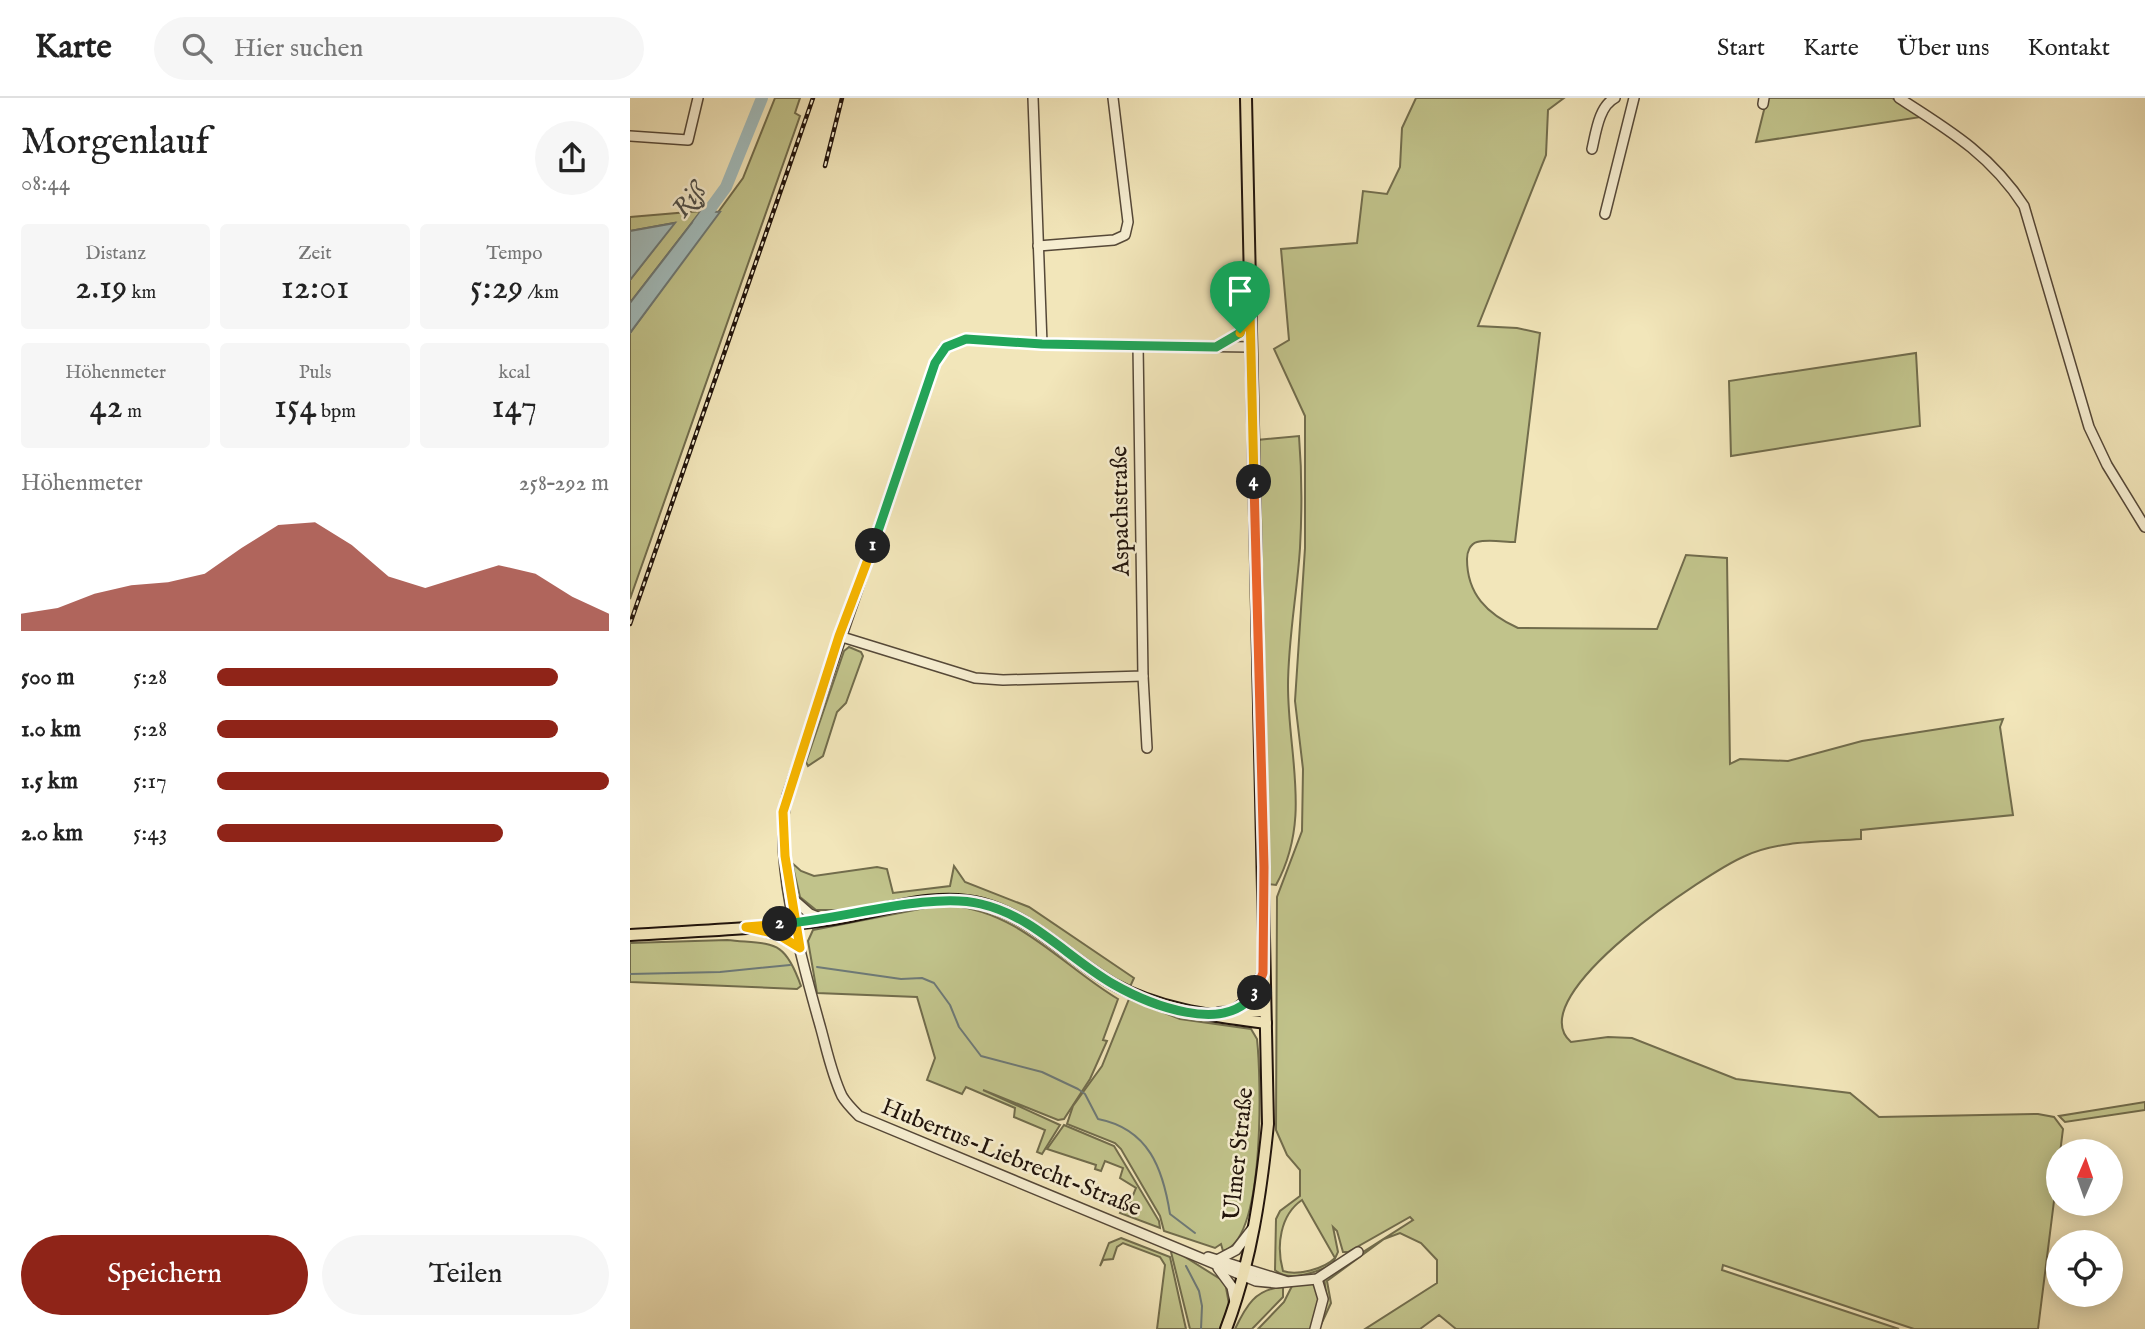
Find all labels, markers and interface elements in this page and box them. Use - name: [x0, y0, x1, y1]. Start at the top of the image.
- search box: [154, 17, 644, 80]
- text: Karte: [35, 27, 112, 69]
- icon: search: [178, 29, 216, 67]
- text: Hier suchen: [234, 32, 363, 65]
- text: Start: [1717, 33, 1765, 64]
- text: Karte: [1803, 33, 1859, 64]
- text: Über uns: [1897, 33, 1989, 64]
- text: Kontakt: [2027, 33, 2110, 64]
- text: Morgenlauf: [21, 119, 209, 167]
- button: share: [535, 121, 609, 195]
- text: 08:44: [21, 169, 70, 198]
- water label: Riß: [665, 174, 715, 224]
- text: Distanz: [85, 242, 146, 266]
- text: Zeit: [298, 242, 332, 266]
- text: Tempo: [486, 242, 542, 266]
- pin: [1210, 261, 1270, 333]
- text: 2.19: [75, 266, 127, 311]
- text: 12:01: [281, 266, 349, 311]
- text: 5:29: [470, 266, 523, 311]
- icon: arrive: [1221, 272, 1259, 310]
- text: km: [127, 281, 156, 305]
- text: /km: [523, 281, 559, 305]
- text: Höhenmeter: [65, 361, 166, 385]
- text: Puls: [299, 361, 331, 385]
- text: kcal: [498, 361, 530, 385]
- text: 42: [89, 385, 123, 430]
- text: 154: [274, 385, 317, 430]
- text: 147: [492, 385, 537, 430]
- text: m: [123, 400, 142, 424]
- text: bpm: [317, 400, 356, 424]
- street label: Aspachstraße: [1104, 446, 1138, 577]
- pin: 4: [1236, 464, 1272, 500]
- text: Höhenmeter: [21, 469, 143, 498]
- text: 258–292 m: [519, 469, 609, 498]
- text: 4: [1249, 469, 1258, 493]
- pin: 1: [856, 528, 890, 564]
- text: 1: [869, 533, 876, 557]
- text: 500 m: [21, 663, 75, 692]
- text: 5:28: [133, 663, 167, 692]
- text: 1.0 km: [21, 715, 81, 744]
- text: 5:28: [133, 715, 167, 744]
- text: 1.5 km: [21, 767, 78, 796]
- text: 5:17: [133, 767, 167, 796]
- text: 2.0 km: [21, 819, 83, 848]
- text: 5:43: [133, 819, 167, 848]
- pin: 2: [762, 906, 798, 942]
- text: 2: [775, 911, 784, 935]
- pin: 3: [1238, 976, 1272, 1010]
- text: 3: [1251, 980, 1258, 1004]
- street label: Ulmer Straße: [1217, 1086, 1261, 1222]
- street label: Hubertus-Liebrecht-Straße: [876, 1092, 1146, 1224]
- north arrow: [2046, 1139, 2123, 1216]
- map controls: [2046, 1139, 2123, 1307]
- button: locate: [2046, 1230, 2123, 1307]
- button: Speichern: [21, 1235, 308, 1315]
- button: Teilen: [322, 1235, 609, 1315]

